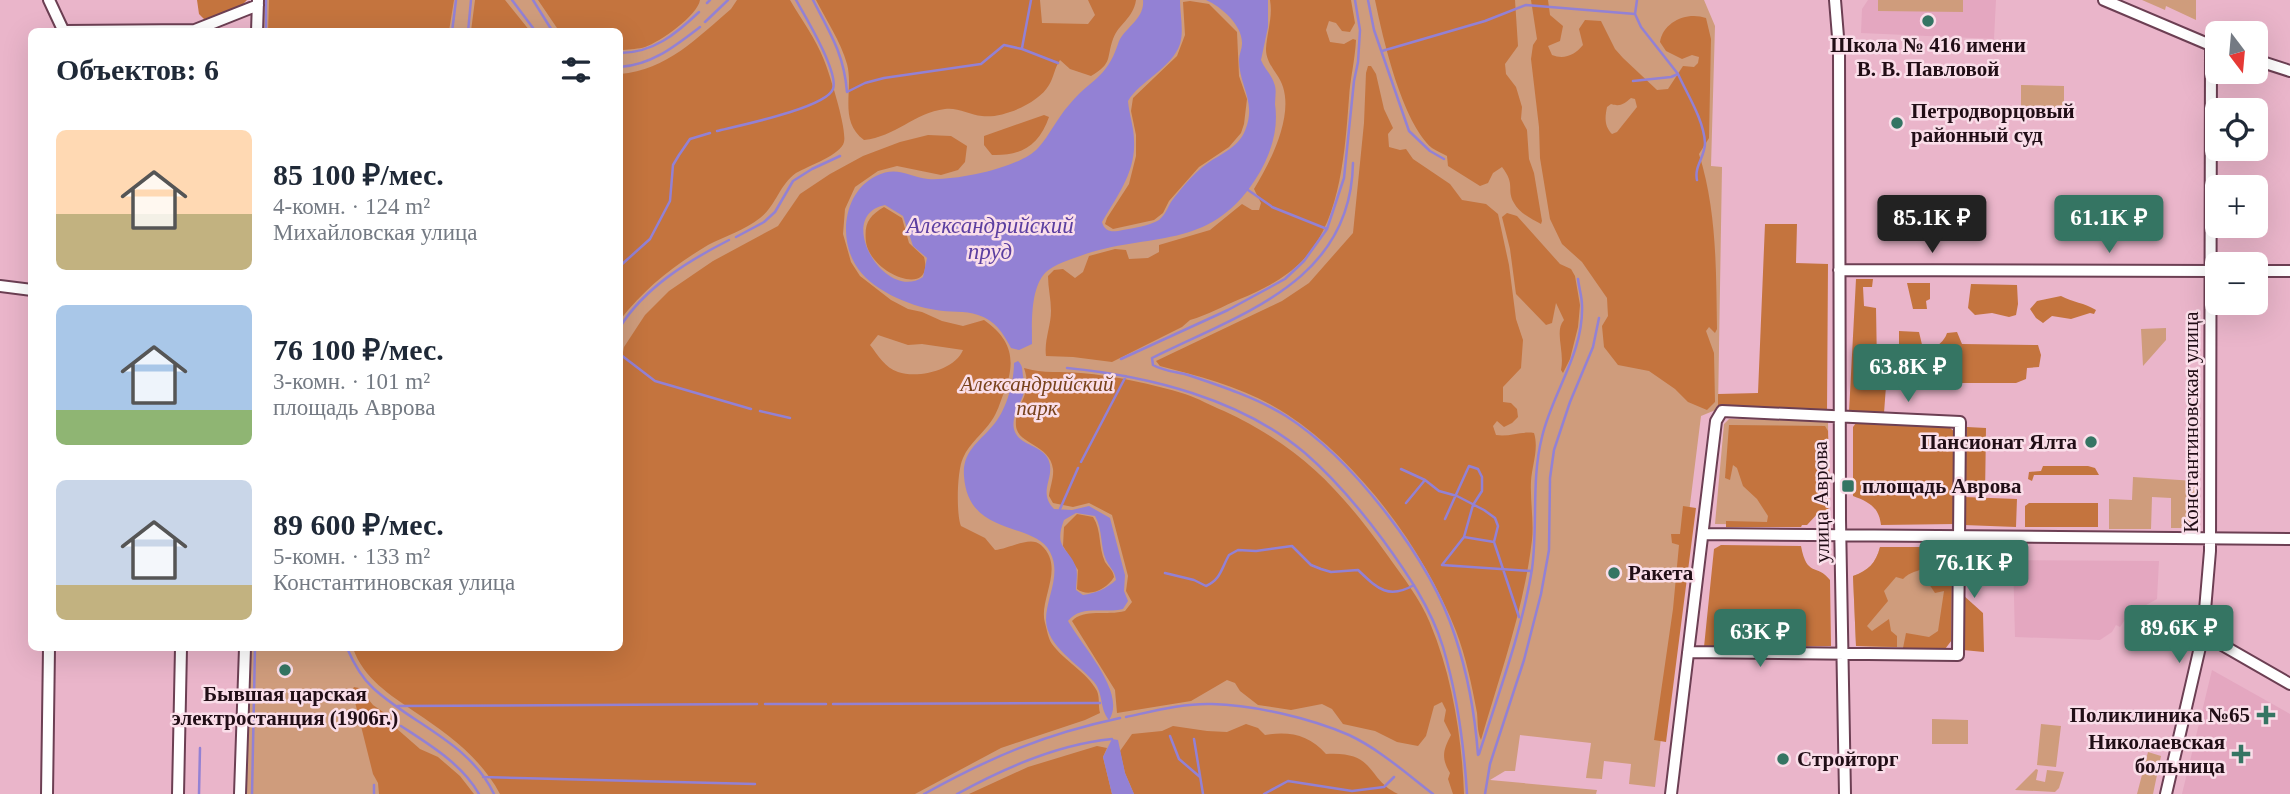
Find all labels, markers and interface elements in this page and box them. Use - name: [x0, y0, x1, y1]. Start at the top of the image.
- marker: Школа № 416 имени В. В. Павловой: [1920, 13, 1936, 29]
- north arrow: [2205, 21, 2268, 84]
- map controls: [2205, 21, 2268, 315]
- place label: Школа № 416 имени В. В. Павловой: [1830, 33, 2026, 81]
- icon: filters: [557, 51, 595, 89]
- text: Объектов: 6: [56, 53, 219, 86]
- button: locate: [2205, 98, 2268, 161]
- place label: Петродворцовый районный суд: [1911, 99, 2075, 147]
- marker: Петродворцовый районный суд: [1889, 115, 1905, 131]
- icon: home: [112, 158, 196, 242]
- text: 85 100 ₽/мес.: [273, 158, 444, 191]
- button: +: [2205, 175, 2268, 238]
- text: 4-комн. · 124 m²: [273, 194, 430, 219]
- pin: 85.1K ₽: [1867, 196, 1997, 255]
- pin: 61.1K ₽: [2044, 196, 2174, 255]
- text: 85.1K ₽: [1893, 205, 1971, 230]
- text: 61.1K ₽: [2070, 205, 2148, 230]
- water label: Александрийский пруд: [904, 213, 1074, 264]
- text: Михайловская улица: [273, 220, 478, 245]
- button: −: [2205, 252, 2268, 315]
- street label: Константиновская улица: [2179, 311, 2203, 533]
- icon: home: [112, 333, 196, 417]
- text: 76 100 ₽/мес.: [273, 333, 444, 366]
- pin: 63.8K ₽: [1843, 344, 1973, 404]
- text: 63.8K ₽: [1869, 354, 1947, 379]
- text: 3-комн. · 101 m²: [273, 369, 430, 394]
- park label: Александрийский парк: [959, 372, 1114, 420]
- text: площадь Аврова: [273, 395, 435, 420]
- place label: Пансионат Ялта: [1921, 430, 2077, 454]
- marker: Пансионат Ялта: [2083, 434, 2099, 450]
- street label: улица Аврова: [1808, 440, 1834, 563]
- place label: площадь Аврова: [1862, 474, 2022, 498]
- marker: площадь Аврова: [1840, 478, 1856, 494]
- icon: home: [112, 508, 196, 592]
- text: 89 600 ₽/мес.: [273, 508, 444, 541]
- pin: 76.1K ₽: [1909, 540, 2039, 600]
- text: 5-комн. · 133 m²: [273, 544, 430, 569]
- text: 76.1K ₽: [1935, 550, 2013, 575]
- place label: Ракета: [1628, 561, 1694, 585]
- marker: Ракета: [1606, 565, 1622, 581]
- text: Константиновская улица: [273, 570, 515, 595]
- pin: 89.6K ₽: [2114, 606, 2244, 665]
- pin: 63K ₽: [1711, 610, 1809, 669]
- text: 89.6K ₽: [2140, 615, 2218, 640]
- text: 63K ₽: [1730, 619, 1790, 644]
- marker: Бывшая царская электростанция (1906г.): [277, 662, 293, 678]
- place label: Бывшая царская электростанция (1906г.): [172, 682, 398, 730]
- place label: Поликлиника №65: [2070, 703, 2250, 727]
- marker: Поликлиника №65: [2256, 705, 2276, 725]
- place label: Николаевская больница: [2088, 730, 2225, 778]
- marker: Николаевская больница: [2231, 744, 2251, 764]
- place label: Стройторг: [1797, 747, 1899, 771]
- marker: Стройторг: [1775, 751, 1791, 767]

